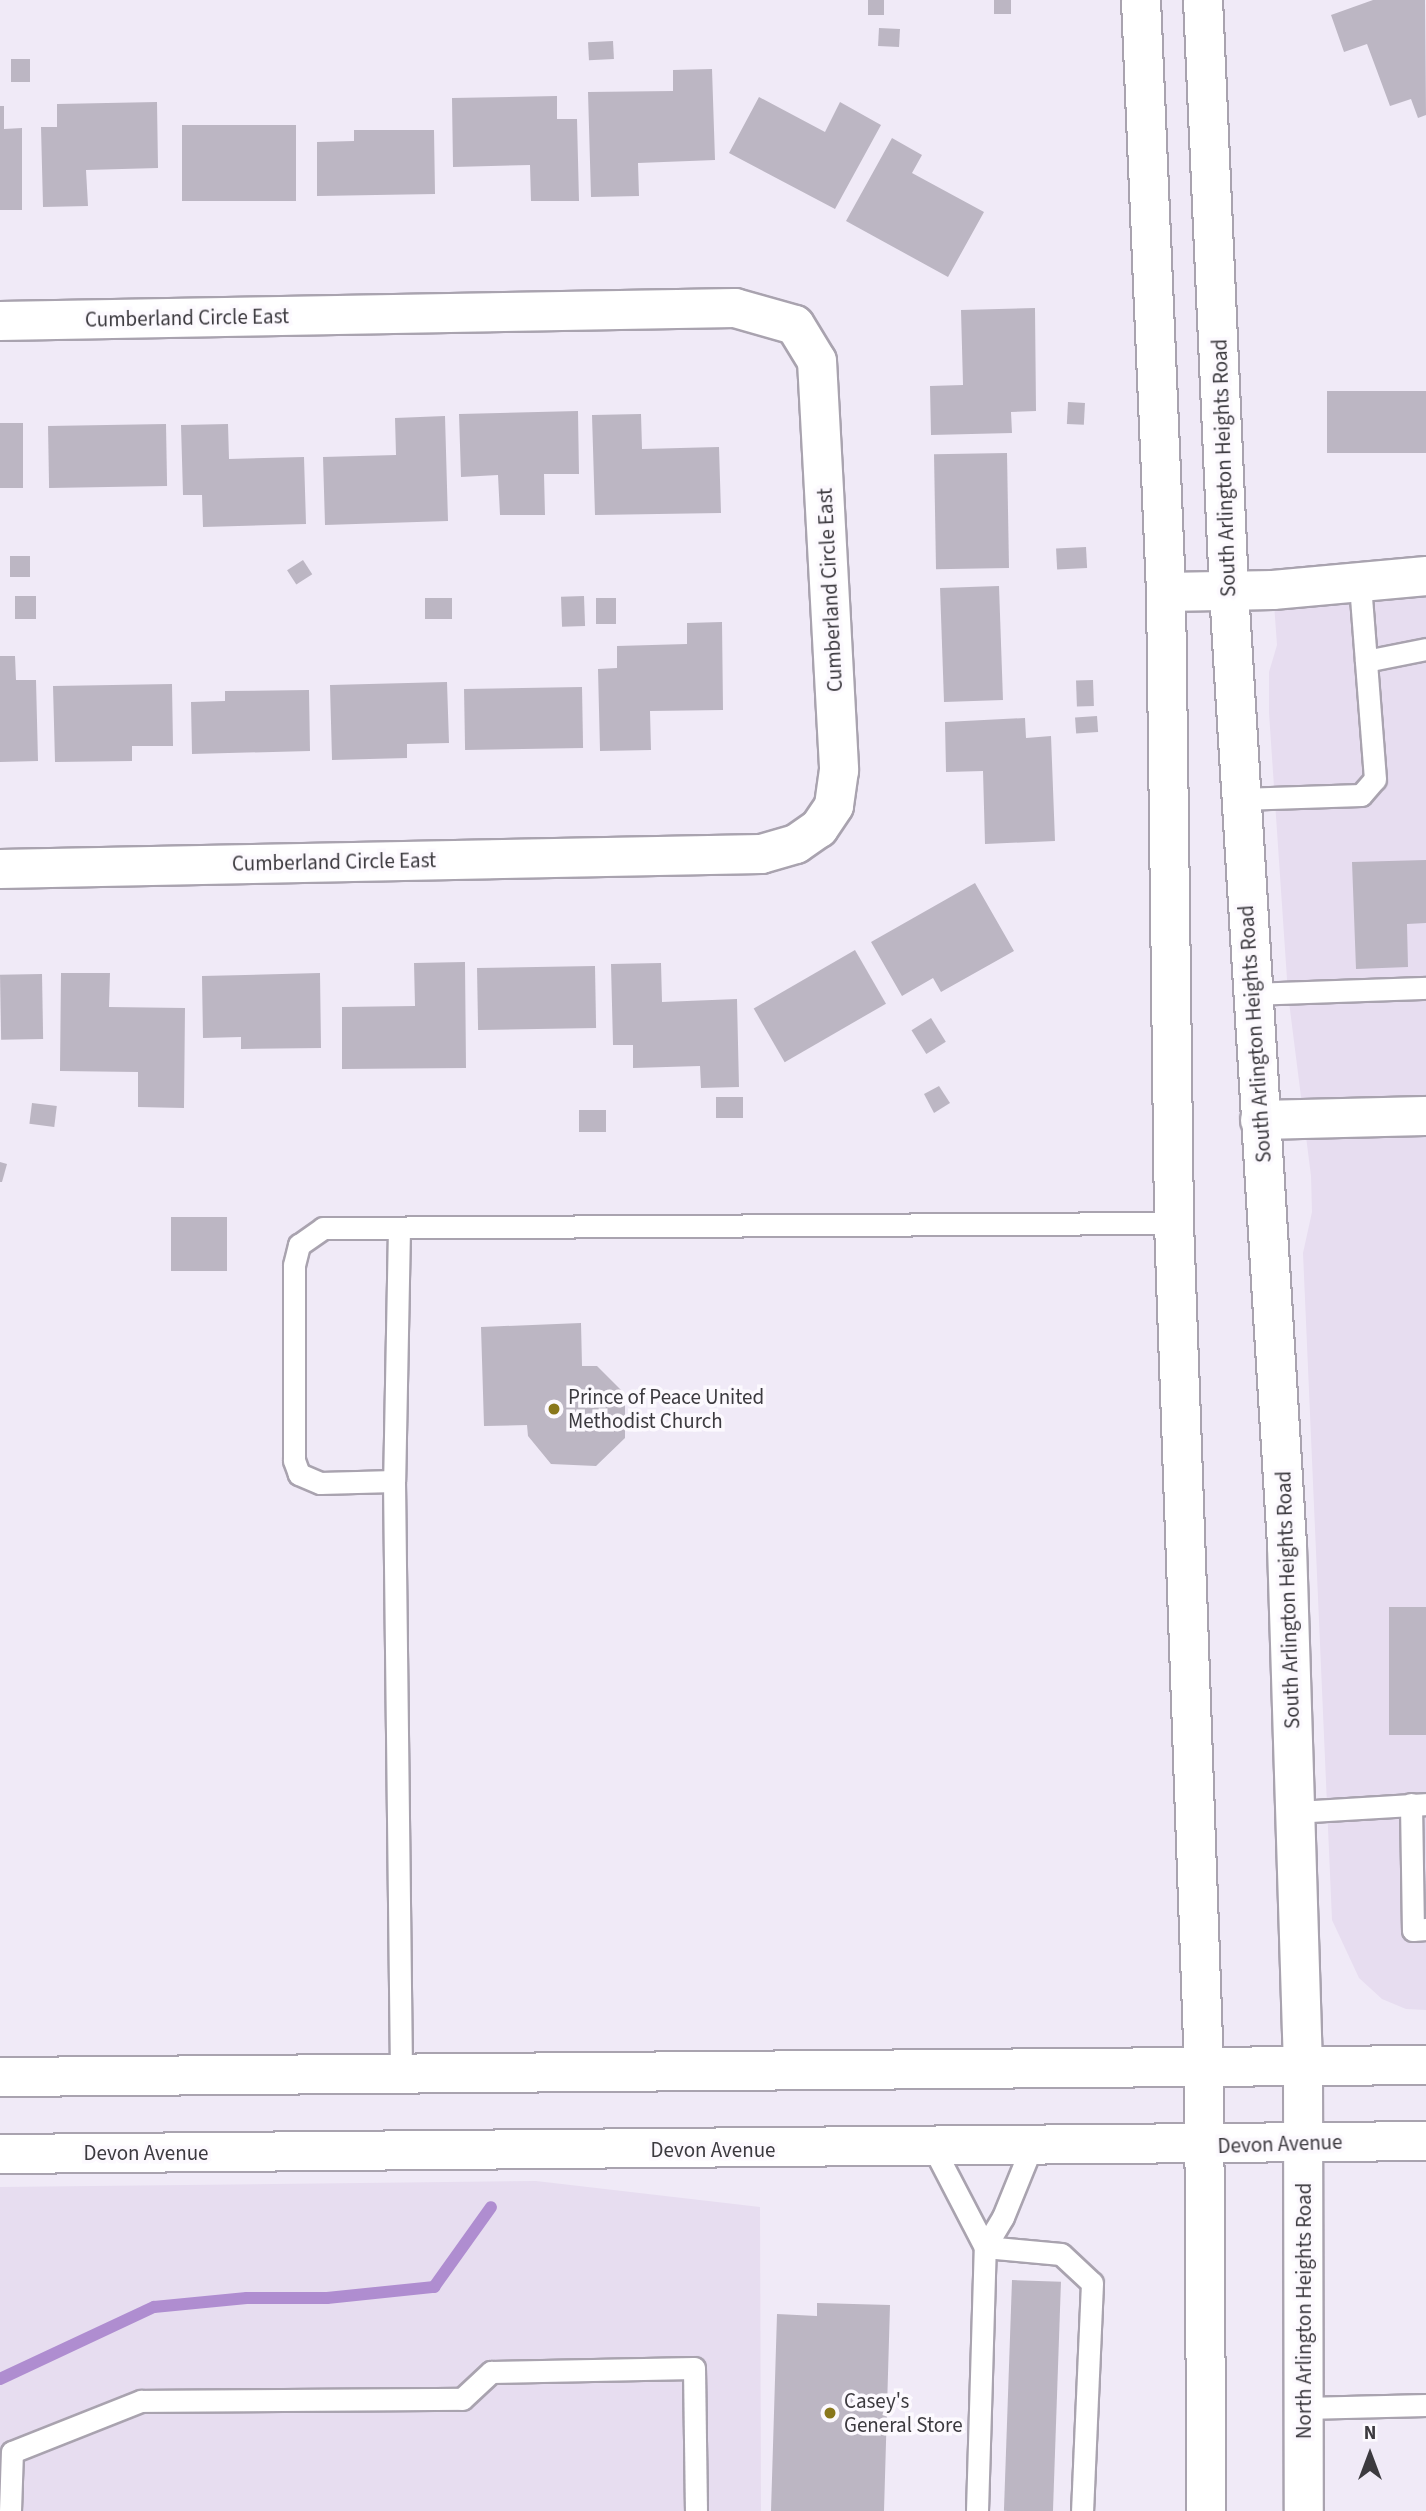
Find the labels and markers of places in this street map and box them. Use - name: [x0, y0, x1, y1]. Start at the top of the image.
- place label: Prince of Peace United Methodist Church: [568, 1384, 764, 1434]
- marker: Prince of Peace United Methodist Church: [546, 1401, 562, 1417]
- place label: Casey's General Store: [844, 2388, 963, 2438]
- marker: Casey's General Store: [822, 2405, 838, 2421]

